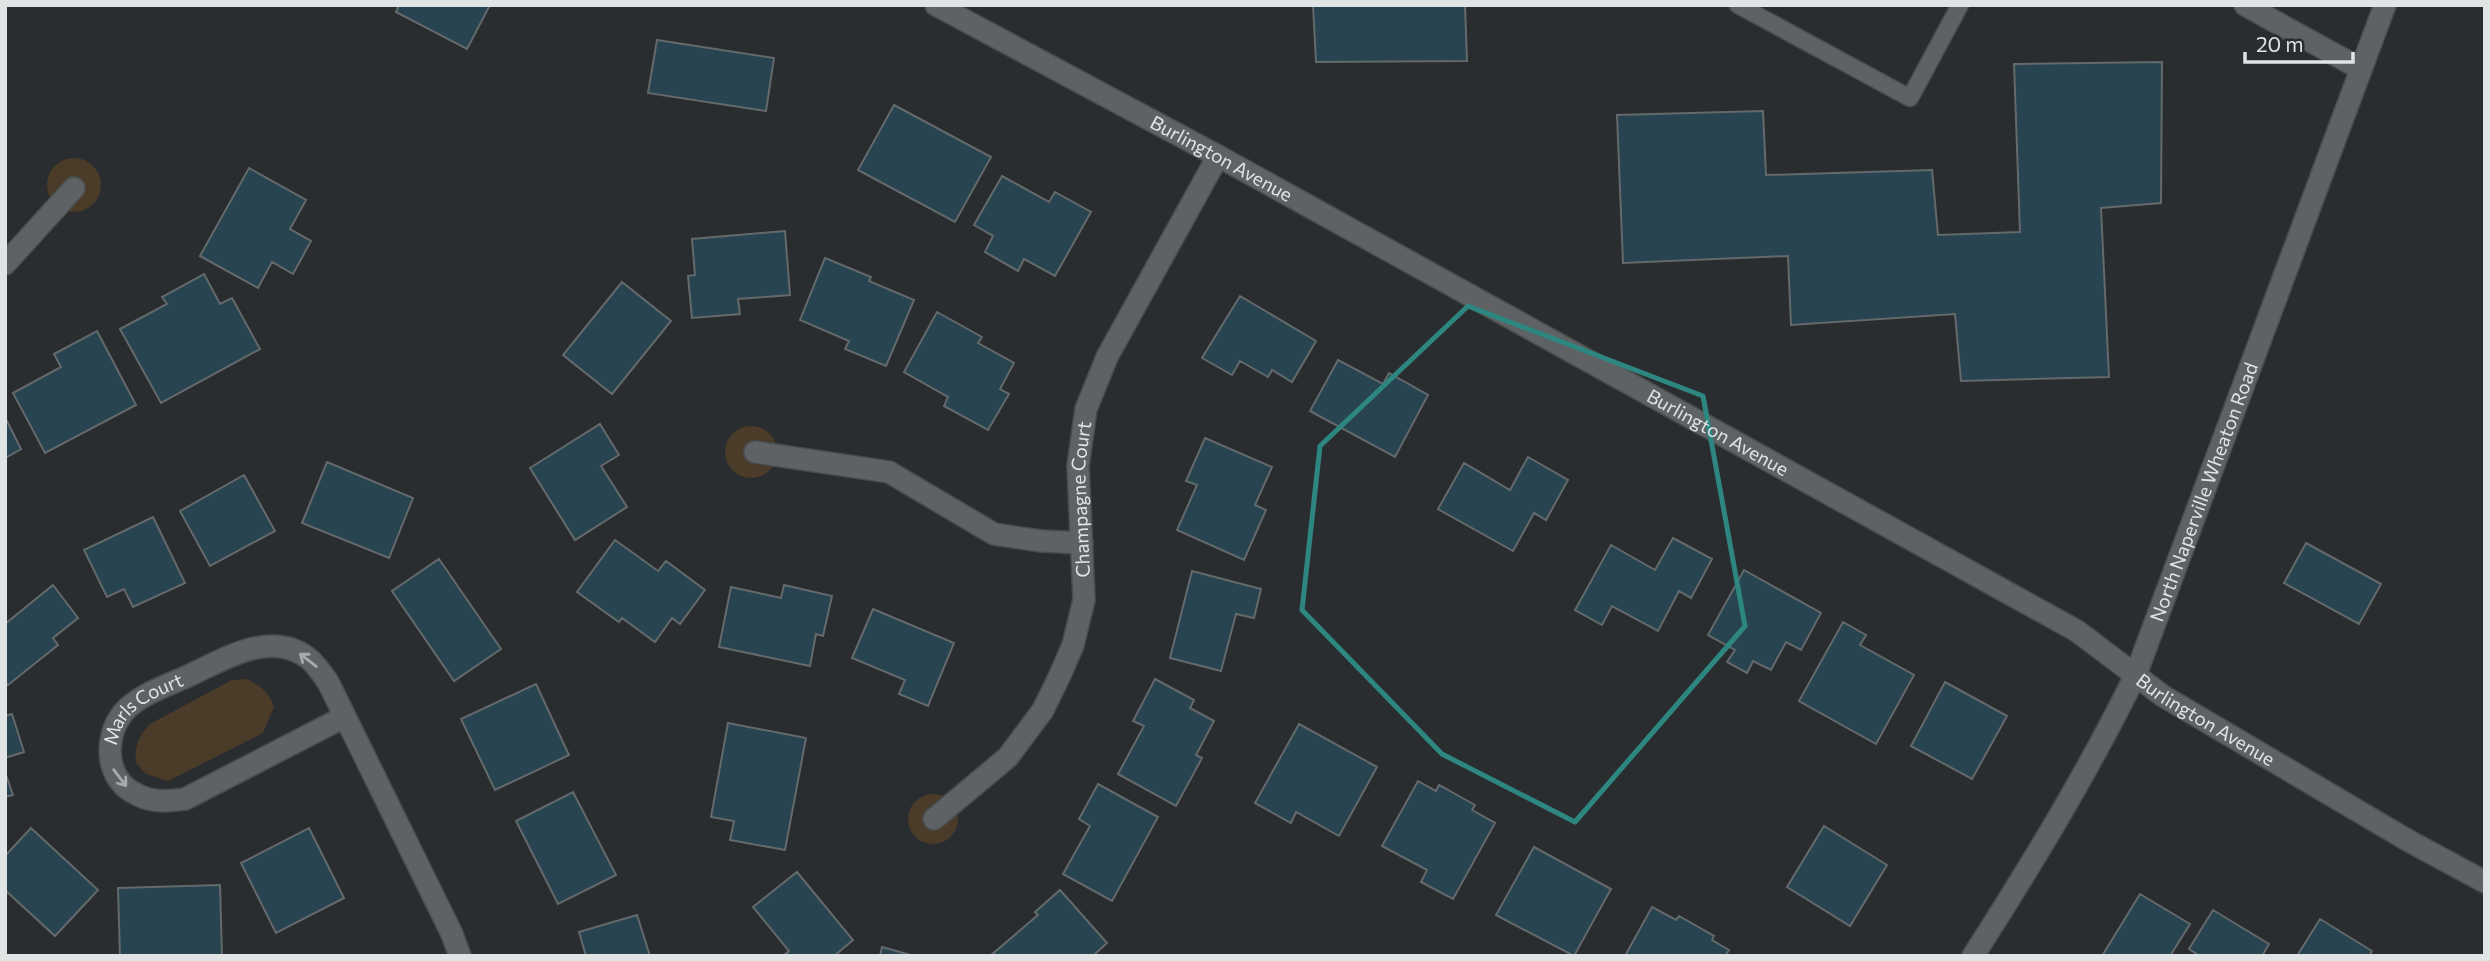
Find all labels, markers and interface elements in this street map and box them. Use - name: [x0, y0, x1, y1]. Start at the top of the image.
- scale bar: [2245, 21, 2354, 65]
- text: 20 m: [2256, 31, 2304, 56]
- street label: Burlington Avenue: [1147, 110, 1297, 206]
- street label: North Naperville Wheaton Road: [2145, 359, 2262, 625]
- street label: Burlington Avenue: [1643, 384, 1793, 480]
- street label: Champagne Court: [1065, 419, 1095, 578]
- one-way arrow: [300, 653, 318, 668]
- street label: Marls Court: [98, 668, 186, 747]
- street label: Burlington Avenue: [2132, 668, 2279, 770]
- one-way arrow: [112, 768, 127, 787]

